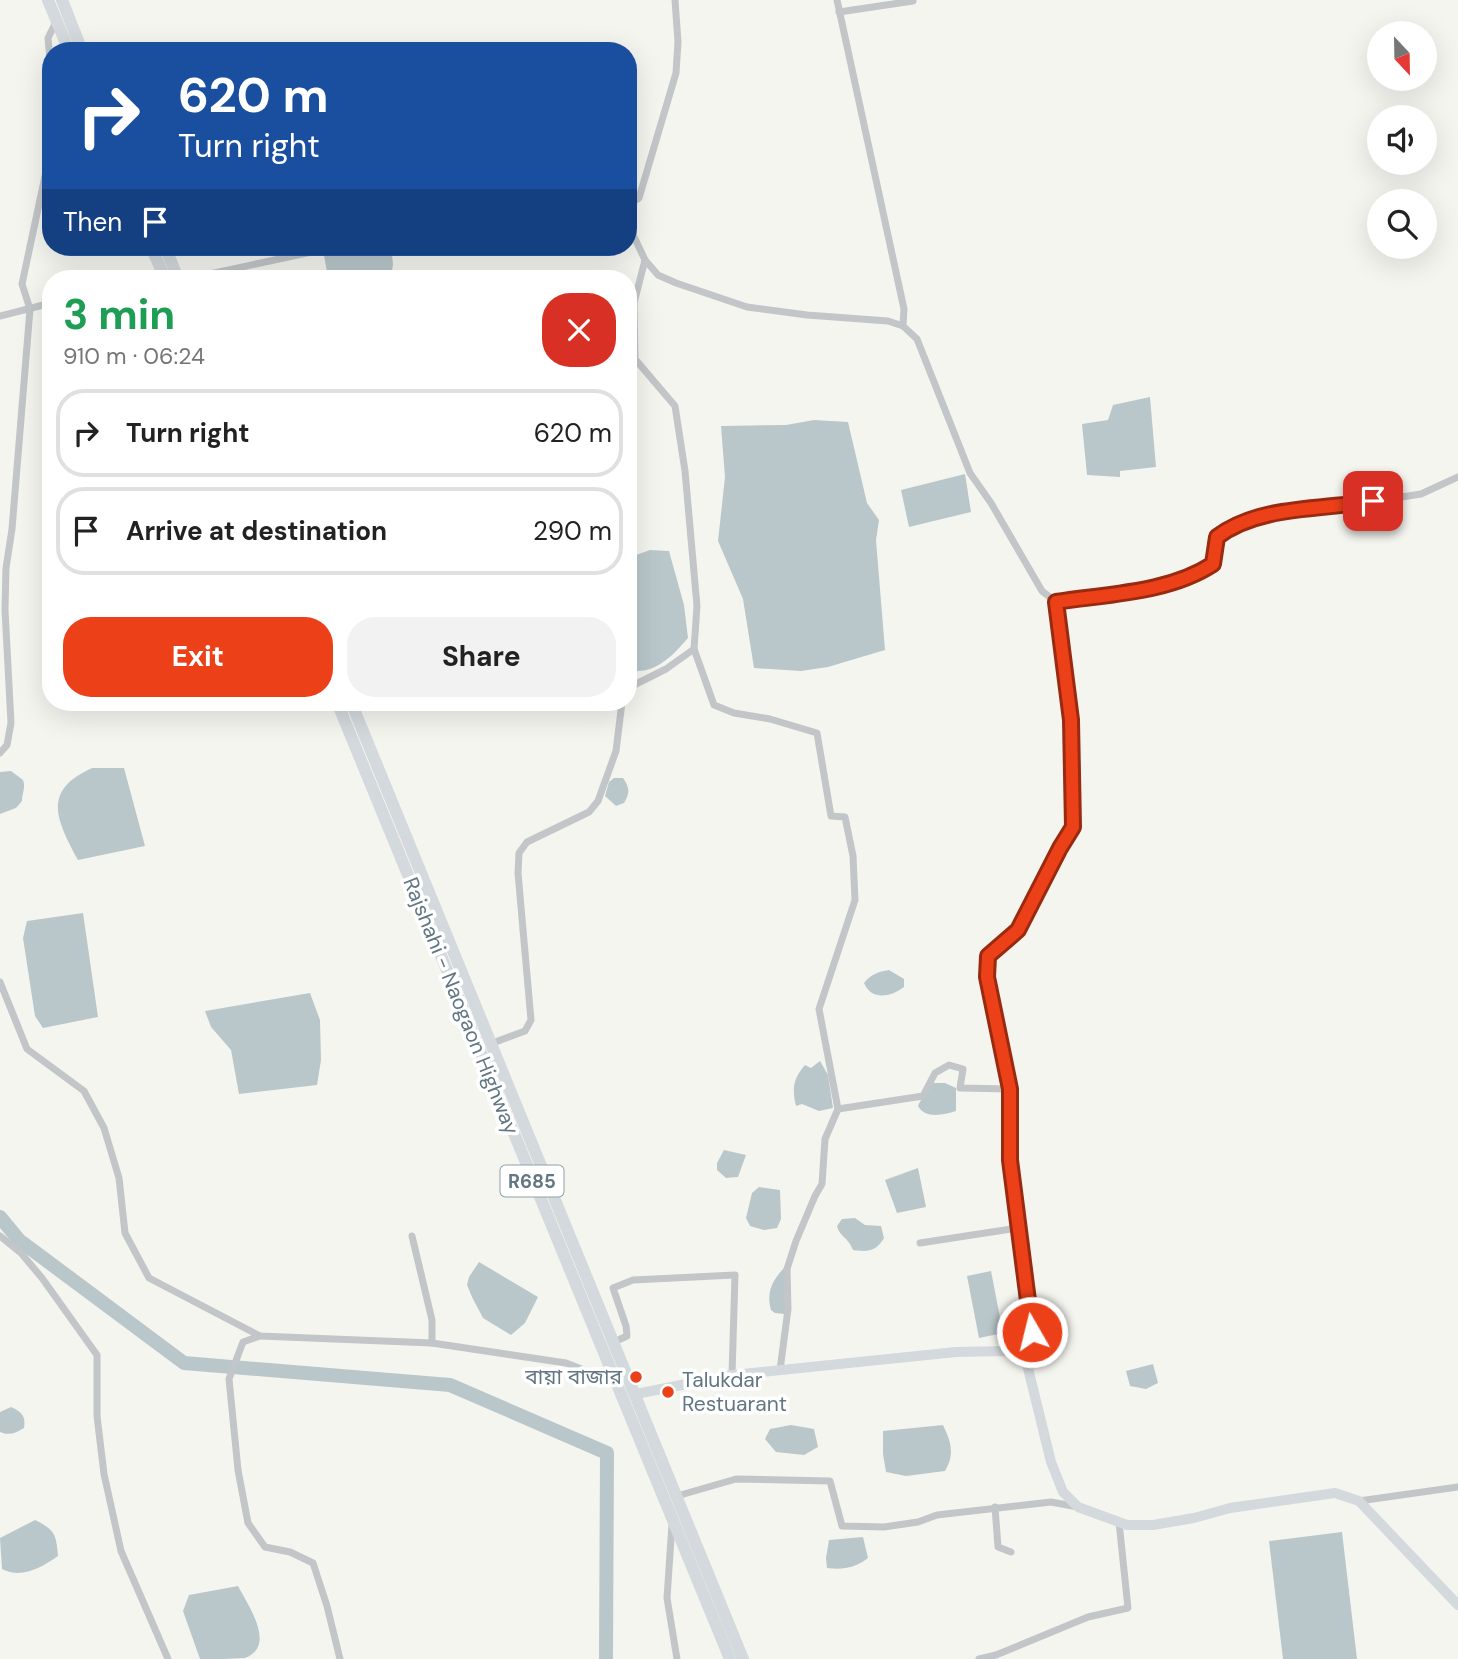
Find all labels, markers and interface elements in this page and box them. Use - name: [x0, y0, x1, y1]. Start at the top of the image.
- north arrow: [1367, 21, 1437, 91]
- map controls: [1367, 21, 1437, 259]
- text: 620 m: [178, 63, 329, 127]
- icon: right: [63, 70, 154, 161]
- button: sound: [1367, 105, 1437, 175]
- text: Turn right: [178, 125, 320, 167]
- button: search: [1367, 189, 1437, 259]
- icon: arrive: [136, 203, 174, 241]
- text: Then: [63, 205, 122, 239]
- text: 3 min: [63, 287, 175, 342]
- button: close: [542, 293, 616, 367]
- text: 910 m · 06:24: [63, 341, 205, 371]
- icon: right: [67, 414, 105, 452]
- text: Turn right: [126, 416, 250, 450]
- text: 620 m: [534, 416, 612, 450]
- pin: [1343, 471, 1403, 531]
- icon: arrive: [1354, 482, 1392, 520]
- icon: arrive: [67, 512, 105, 550]
- text: Arrive at destination: [126, 514, 387, 548]
- text: 290 m: [533, 514, 612, 548]
- button: Exit: [63, 617, 333, 697]
- button: Share: [347, 617, 616, 697]
- street label: Rajshahi - Naogaon Highway: [396, 873, 526, 1139]
- road number: R685: [500, 1166, 564, 1196]
- position arrow: [995, 1295, 1069, 1369]
- place label: বায়া বাজার: [524, 1363, 622, 1391]
- place label: Talukdar Restuarant: [682, 1366, 787, 1418]
- marker: বায়া বাজার: [628, 1369, 644, 1385]
- marker: Talukdar Restuarant: [660, 1384, 676, 1400]

